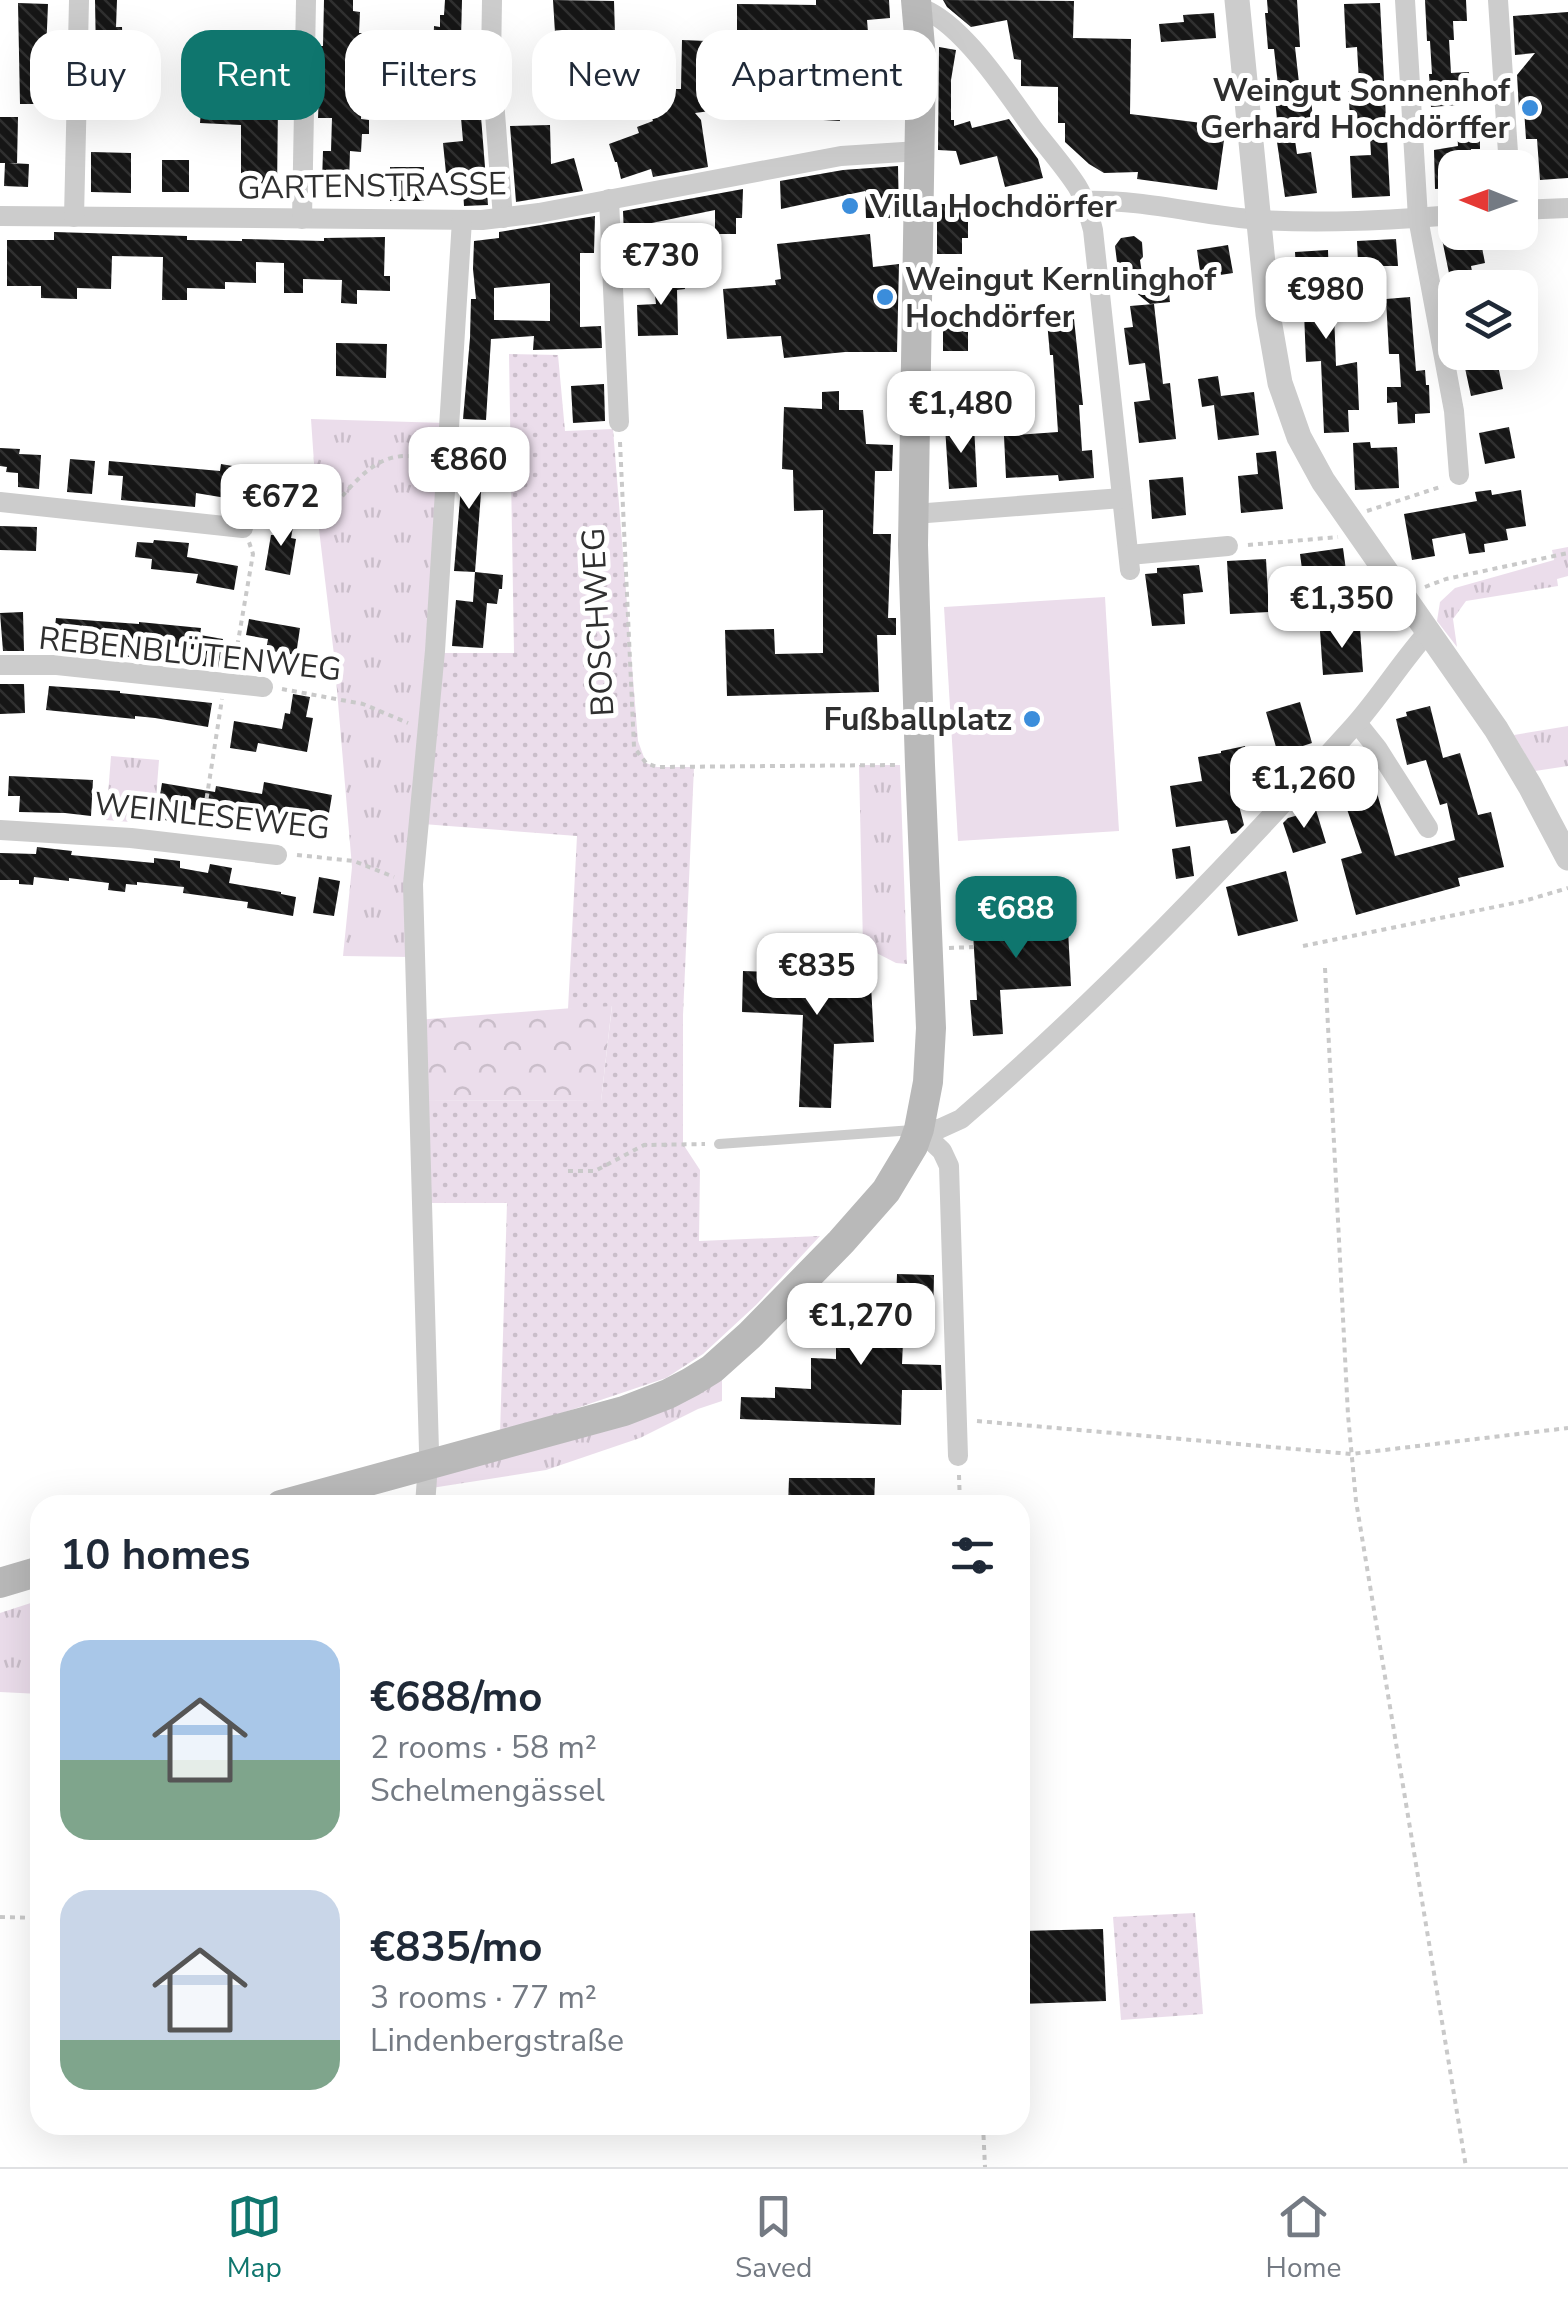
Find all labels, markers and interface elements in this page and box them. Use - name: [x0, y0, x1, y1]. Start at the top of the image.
- chip: Buy: [30, 30, 161, 120]
- chip: Rent: [181, 30, 325, 120]
- chip: Filters: [345, 30, 512, 120]
- chip: New: [532, 30, 676, 120]
- chip: Apartment: [696, 30, 937, 120]
- place label: Weingut Sonnenhof Gerhard Hochdörffer: [1200, 69, 1511, 149]
- marker: Weingut Sonnenhof Gerhard Hochdörffer: [1519, 97, 1541, 119]
- north arrow: [1438, 150, 1538, 250]
- map controls: [1438, 150, 1538, 370]
- street label: GARTENSTRASSE: [237, 162, 507, 210]
- place label: Villa Hochdörfer: [869, 185, 1117, 228]
- marker: Villa Hochdörfer: [839, 195, 861, 217]
- pin: €730: [602, 223, 720, 308]
- text: €730: [623, 234, 699, 277]
- pin: €980: [1267, 257, 1385, 342]
- place label: Weingut Kernlinghof Hochdörfer: [905, 258, 1217, 338]
- text: €980: [1288, 268, 1364, 311]
- button: layers: [1438, 270, 1538, 370]
- marker: Weingut Kernlinghof Hochdörfer: [874, 286, 896, 308]
- pin: €1,480: [880, 371, 1042, 456]
- text: €1,480: [909, 382, 1013, 425]
- pin: €860: [410, 427, 528, 512]
- text: €860: [431, 438, 507, 481]
- pin: €672: [222, 464, 340, 549]
- text: €672: [243, 475, 319, 518]
- street label: BOSCHWEG: [572, 527, 624, 717]
- pin: €1,350: [1261, 566, 1423, 651]
- text: €1,350: [1290, 577, 1394, 620]
- street label: REBENBLÜTENWEG: [37, 617, 343, 691]
- place label: Fußballplatz: [823, 698, 1012, 741]
- marker: Fußballplatz: [1021, 708, 1043, 730]
- pin: €1,260: [1223, 746, 1385, 831]
- text: €1,260: [1252, 757, 1356, 800]
- street label: WEINLESEWEG: [92, 782, 332, 850]
- pin: €688: [957, 876, 1075, 961]
- text: €688: [978, 887, 1054, 930]
- pin: €835: [758, 933, 876, 1018]
- text: €835: [779, 944, 855, 987]
- pin: €1,270: [780, 1283, 942, 1368]
- text: €1,270: [809, 1294, 913, 1337]
- text: 10 homes: [60, 1527, 251, 1584]
- icon: filters: [945, 1528, 1000, 1583]
- text: €688/mo: [370, 1669, 542, 1726]
- icon: home: [140, 1680, 260, 1800]
- text: 2 rooms · 58 m²: [370, 1726, 597, 1769]
- text: Schelmengässel: [370, 1769, 605, 1812]
- text: €835/mo: [370, 1919, 542, 1976]
- icon: home: [140, 1930, 260, 2050]
- text: 3 rooms · 77 m²: [370, 1976, 597, 2019]
- text: Lindenbergstraße: [370, 2019, 624, 2062]
- tab: Map: [227, 2189, 282, 2287]
- tab: Saved: [735, 2189, 812, 2287]
- tab: Home: [1266, 2189, 1341, 2287]

